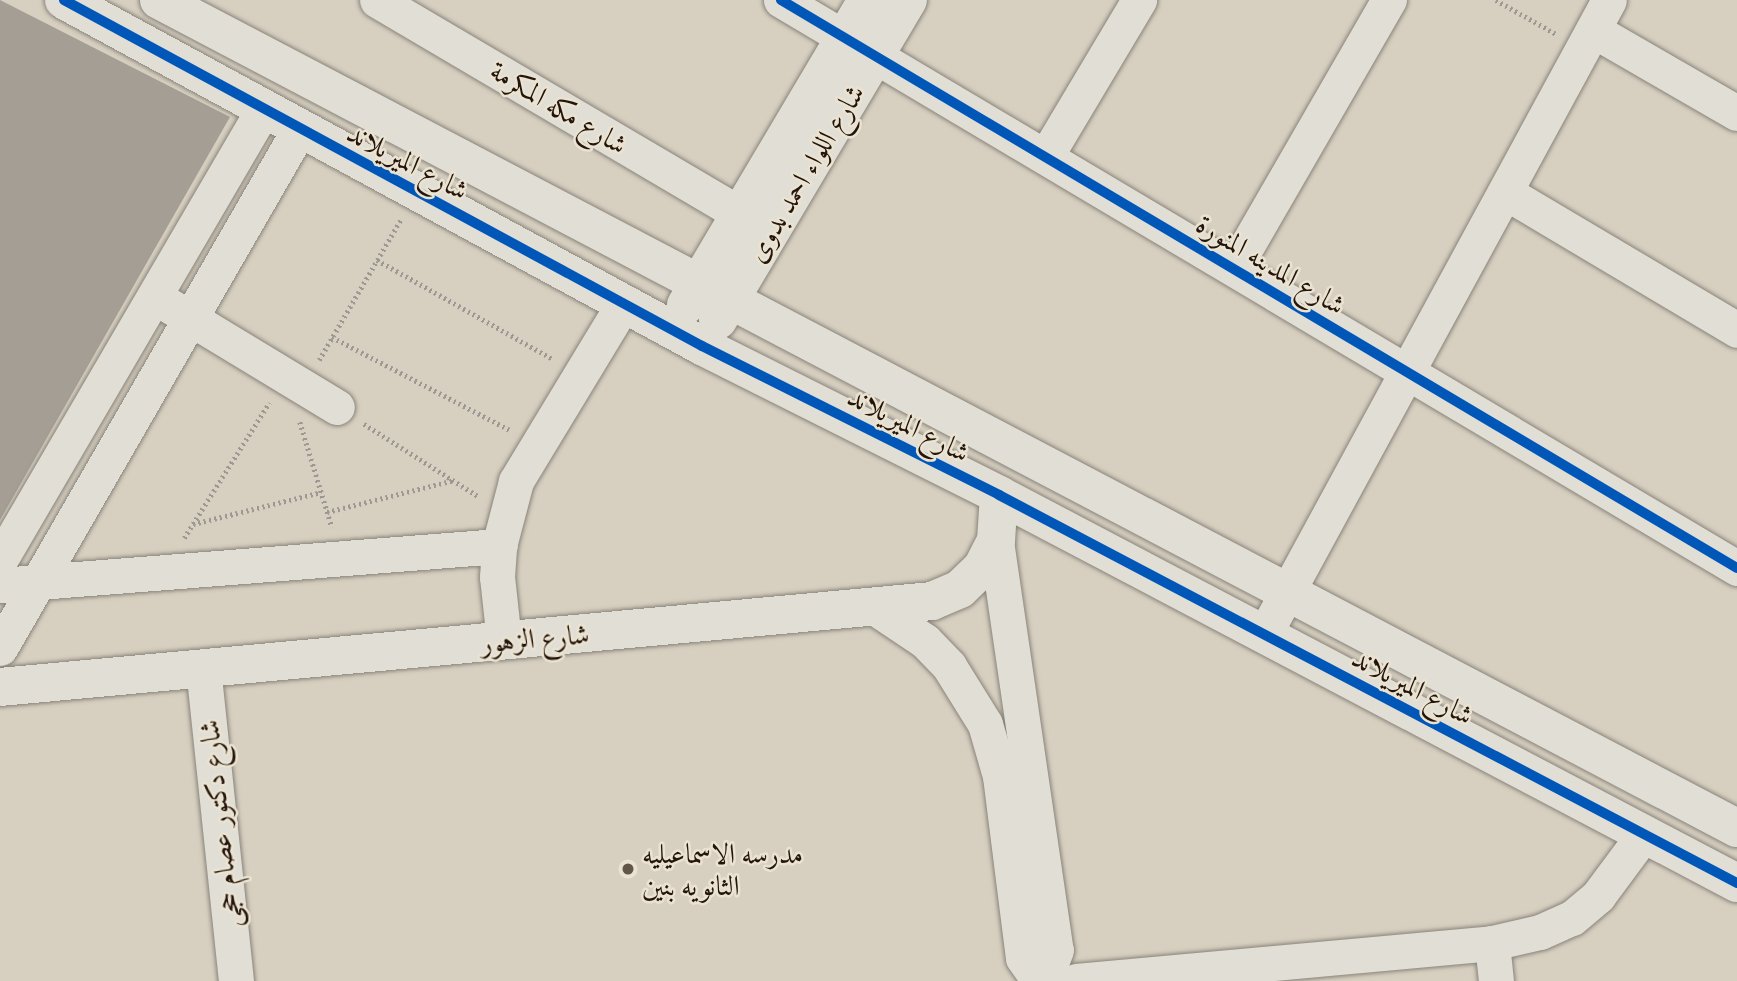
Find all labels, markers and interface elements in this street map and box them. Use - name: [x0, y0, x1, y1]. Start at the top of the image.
- street label: شارع مكه المكرمة: [484, 53, 634, 161]
- street label: شارع اللواء احمد بدوى: [739, 78, 871, 268]
- street label: شارع الميريلاند: [342, 115, 474, 207]
- street label: شارع المدينه المنورة: [1190, 206, 1352, 322]
- street label: شارع الميريلاند: [842, 379, 976, 469]
- street label: شارع الزهور: [479, 617, 591, 659]
- street label: شارع الميريلاند: [1347, 640, 1479, 732]
- street label: شارع دكتور عصام حجى: [191, 718, 247, 930]
- place label: مدرسه الاسماعيليه الثانويه بنين: [642, 836, 803, 902]
- marker: مدرسه الاسماعيليه الثانويه بنين: [620, 861, 636, 877]

